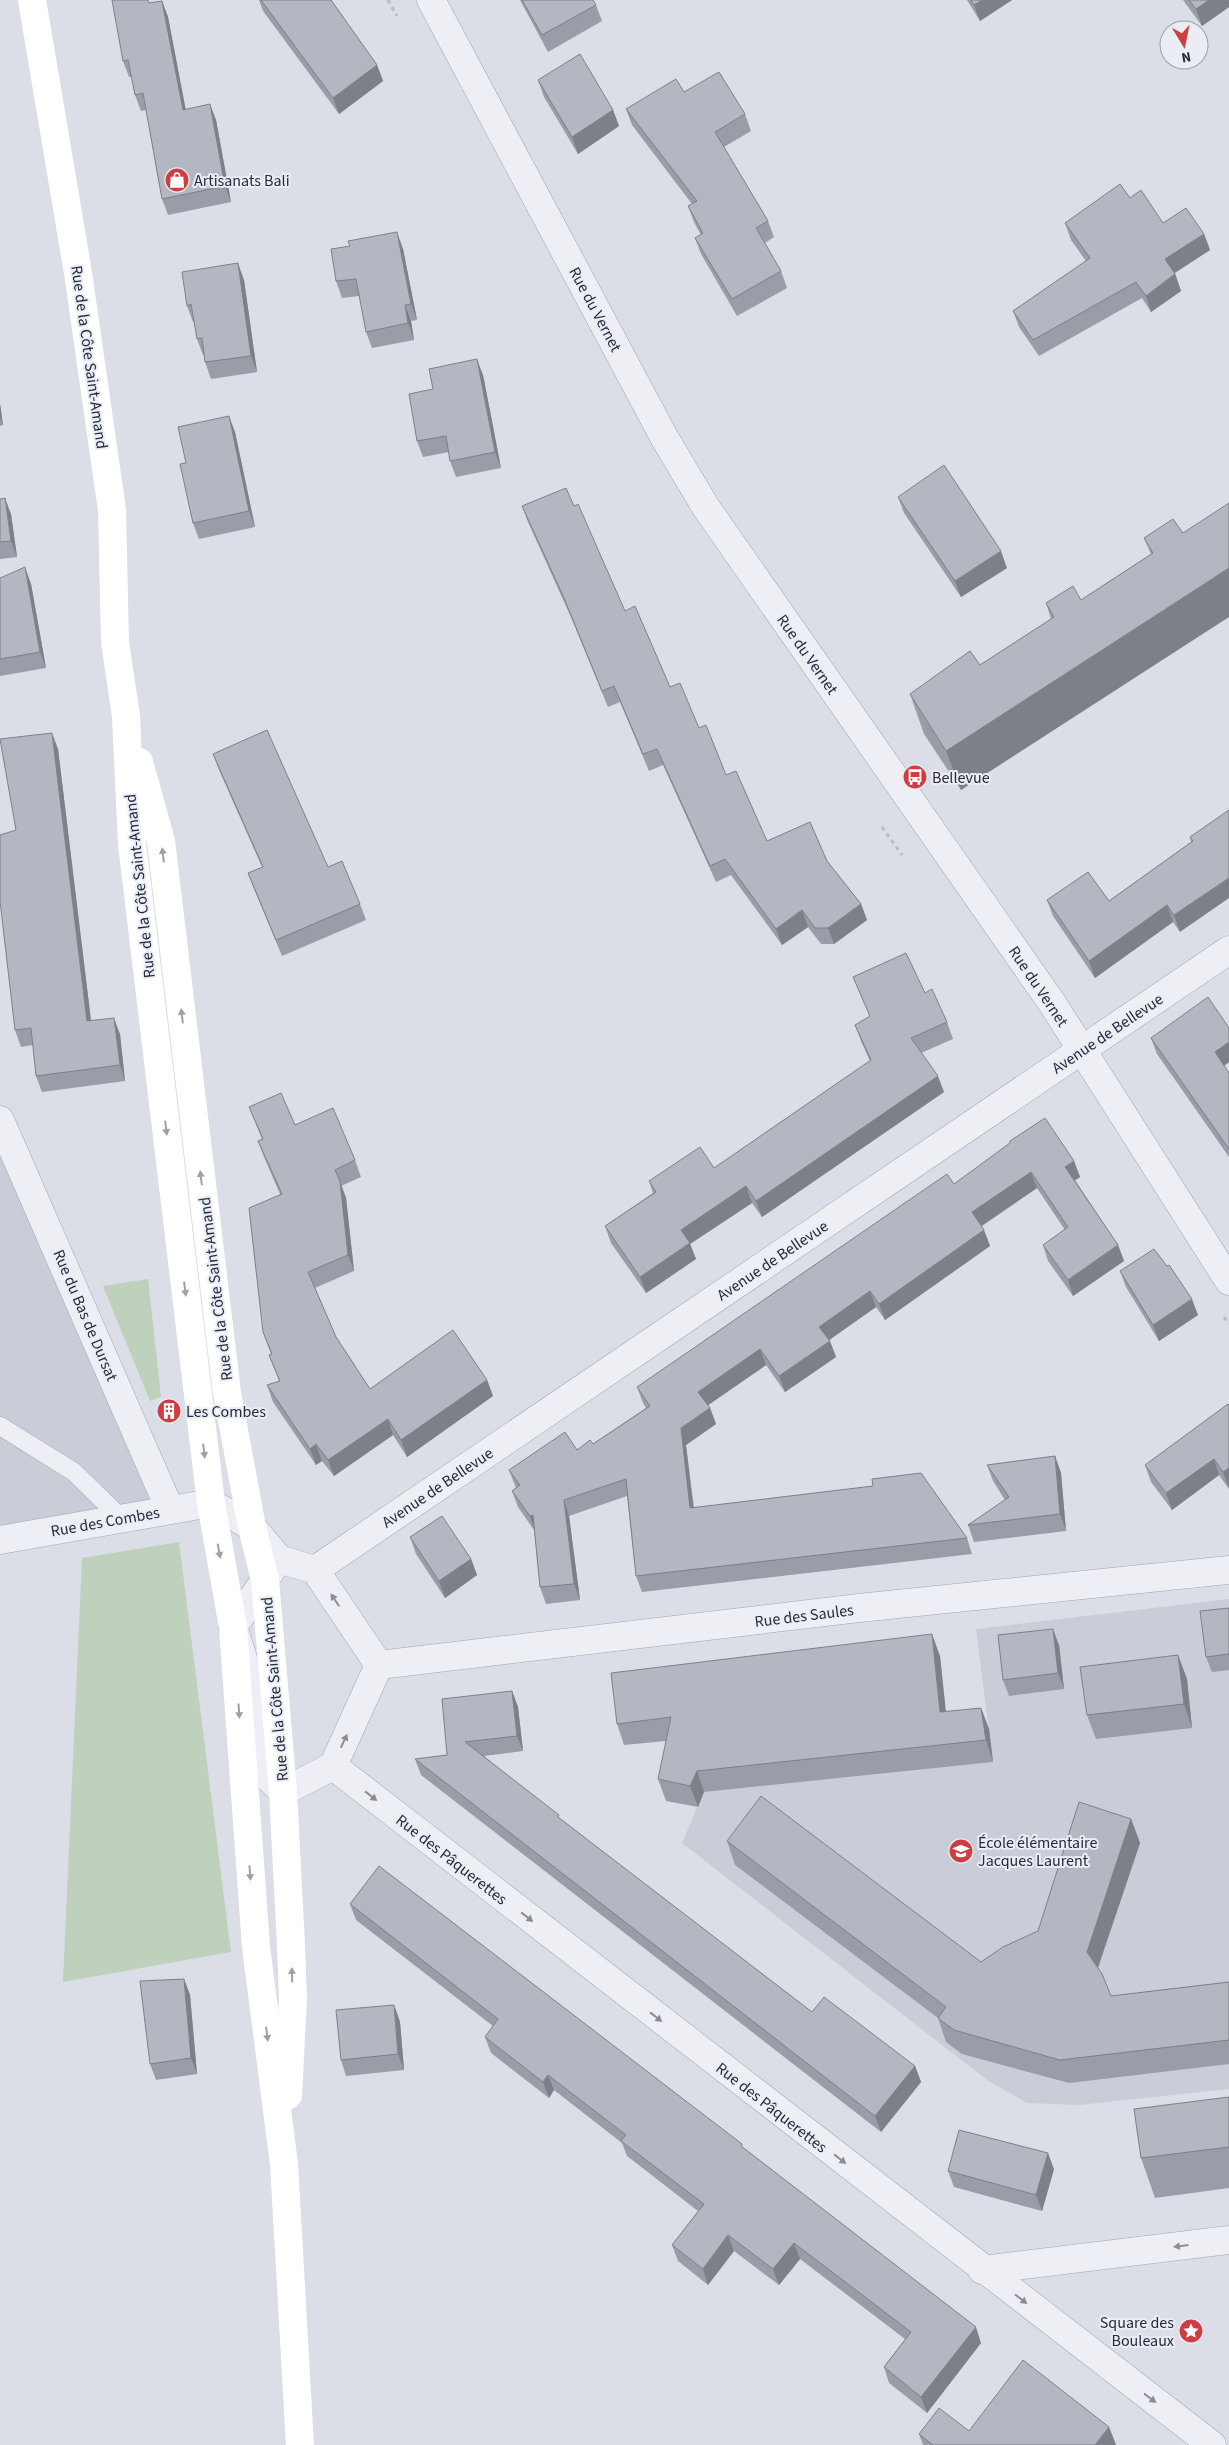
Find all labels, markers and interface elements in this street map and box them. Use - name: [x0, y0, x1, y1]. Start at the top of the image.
- north arrow: [1159, 20, 1209, 70]
- text: N: [1180, 46, 1192, 67]
- shop icon: Artisanats Bali: [164, 167, 190, 193]
- place label: Artisanats Bali: [194, 170, 290, 192]
- street label: Rue du Vernet: [564, 263, 627, 356]
- street label: Rue de la Côte Saint-Amand: [65, 264, 113, 450]
- street label: Rue du Vernet: [771, 610, 843, 700]
- bus stop icon: Bellevue: [902, 764, 928, 790]
- place label: Bellevue: [932, 767, 990, 789]
- street label: Rue de la Côte Saint-Amand: [119, 793, 161, 979]
- one-way arrow: [159, 847, 167, 863]
- street label: Rue du Vernet: [1003, 942, 1074, 1032]
- street label: Avenue de Bellevue: [1047, 988, 1168, 1079]
- one-way arrow: [178, 1008, 186, 1024]
- one-way arrow: [162, 1120, 170, 1136]
- one-way arrow: [197, 1170, 205, 1186]
- street label: Rue de la Côte Saint-Amand: [194, 1196, 238, 1382]
- street label: Avenue de Bellevue: [712, 1215, 833, 1306]
- street label: Rue du Bas de Dursat: [47, 1246, 123, 1385]
- one-way arrow: [181, 1282, 189, 1298]
- building icon: Les Combes: [156, 1398, 182, 1424]
- place label: Les Combes: [186, 1401, 266, 1423]
- street label: Avenue de Bellevue: [377, 1442, 498, 1533]
- one-way arrow: [201, 1443, 209, 1459]
- street label: Rue des Combes: [49, 1502, 162, 1542]
- one-way arrow: [216, 1543, 224, 1559]
- one-way arrow: [330, 1593, 340, 1607]
- street label: Rue de la Côte Saint-Amand: [256, 1596, 294, 1782]
- street label: Rue des Saules: [753, 1599, 855, 1633]
- one-way arrow: [235, 1703, 243, 1719]
- one-way arrow: [341, 1734, 349, 1748]
- one-way arrow: [364, 1791, 377, 1802]
- street label: Rue des Pâquerettes: [391, 1809, 512, 1910]
- place label: École élémentaire Jacques Laurent: [978, 1832, 1097, 1872]
- school or university icon: École élémentaire Jacques Laurent: [948, 1838, 974, 1864]
- one-way arrow: [247, 1865, 255, 1881]
- one-way arrow: [520, 1912, 533, 1923]
- one-way arrow: [288, 1967, 296, 1983]
- one-way arrow: [649, 2011, 662, 2022]
- one-way arrow: [263, 2027, 271, 2043]
- street label: Rue des Pâquerettes: [711, 2057, 832, 2158]
- one-way arrow: [833, 2154, 847, 2164]
- one-way arrow: [1172, 2243, 1188, 2251]
- one-way arrow: [1014, 2294, 1028, 2304]
- place label: Square des Bouleaux: [1100, 2312, 1174, 2352]
- place icon: Square des Bouleaux: [1178, 2318, 1204, 2344]
- one-way arrow: [1143, 2393, 1157, 2403]

